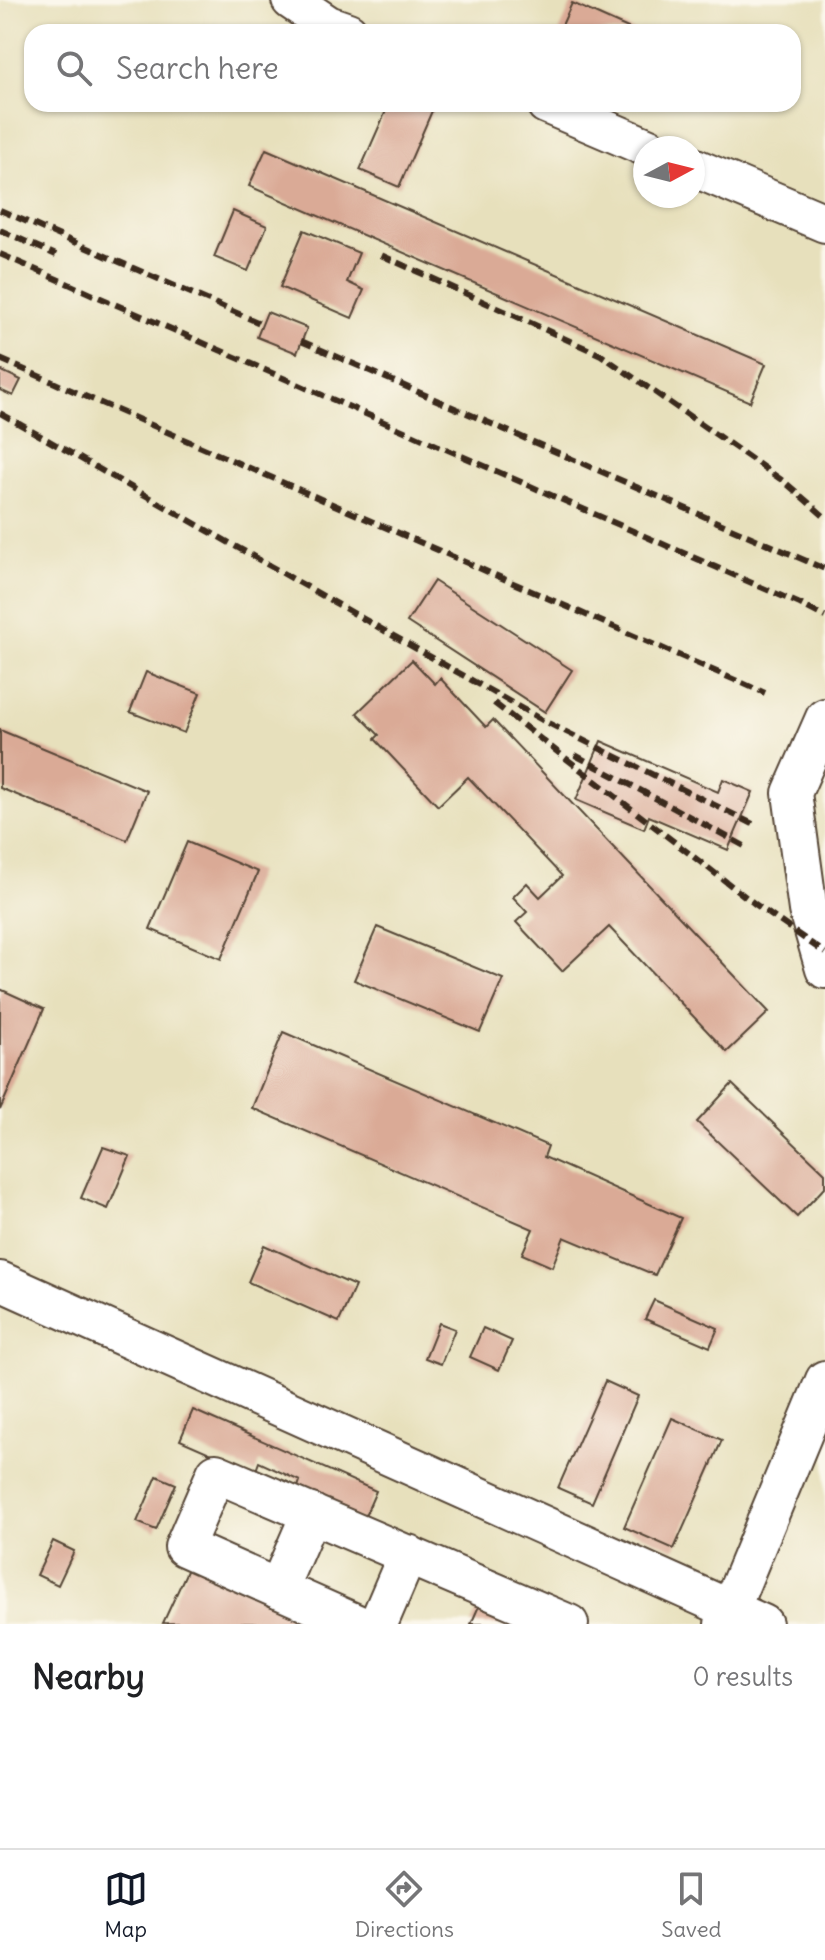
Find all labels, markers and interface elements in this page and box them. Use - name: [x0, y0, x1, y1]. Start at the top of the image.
- search box: [24, 24, 801, 112]
- icon: search: [52, 46, 96, 90]
- text: Search here: [116, 49, 279, 87]
- north arrow: [633, 136, 705, 208]
- text: Nearby: [32, 1655, 145, 1698]
- text: 0 results: [692, 1660, 793, 1693]
- tab: Map: [104, 1867, 148, 1943]
- tab: Directions: [355, 1867, 454, 1943]
- tab: Saved: [661, 1867, 721, 1943]

